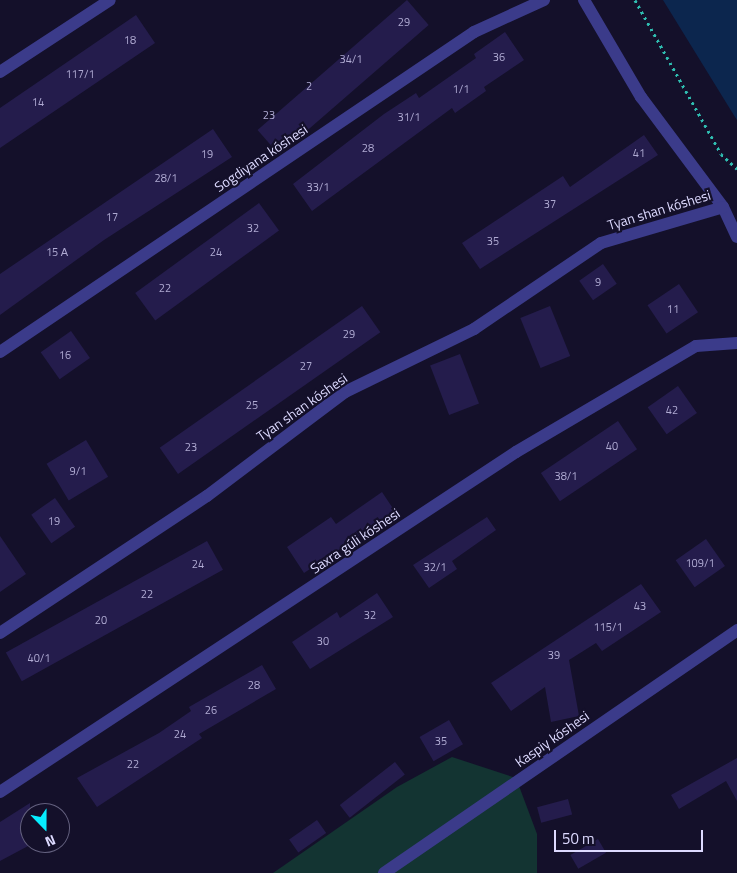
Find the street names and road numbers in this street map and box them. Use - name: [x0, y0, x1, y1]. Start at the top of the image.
- street label: Sogdiyana kóshesi: [211, 121, 311, 195]
- street label: Tyan shan kóshesi: [605, 186, 713, 234]
- street label: Tyan shan kóshesi: [253, 369, 351, 445]
- street label: Saxra gúli kóshesi: [307, 505, 403, 577]
- street label: Kaspiy kóshesi: [512, 707, 592, 771]

